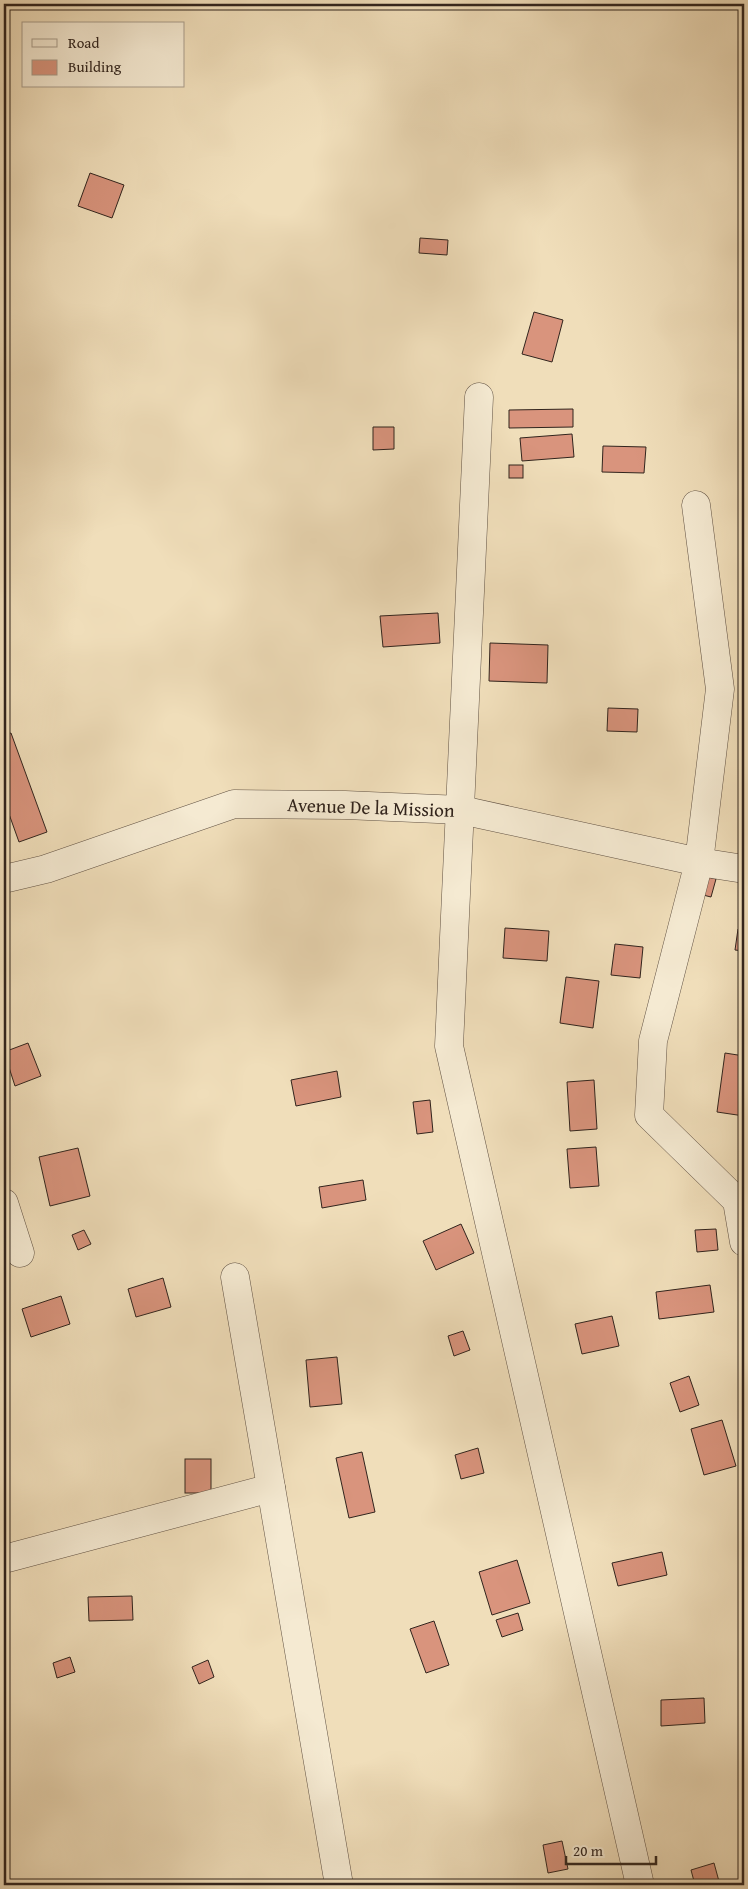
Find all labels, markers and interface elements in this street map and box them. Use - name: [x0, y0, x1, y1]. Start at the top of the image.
- legend: [22, 22, 185, 88]
- text: Road: [68, 32, 99, 53]
- text: Building: [68, 56, 122, 77]
- street label: Avenue De la Mission: [287, 790, 455, 824]
- scale bar: [566, 1834, 656, 1866]
- text: 20 m: [573, 1840, 604, 1861]

